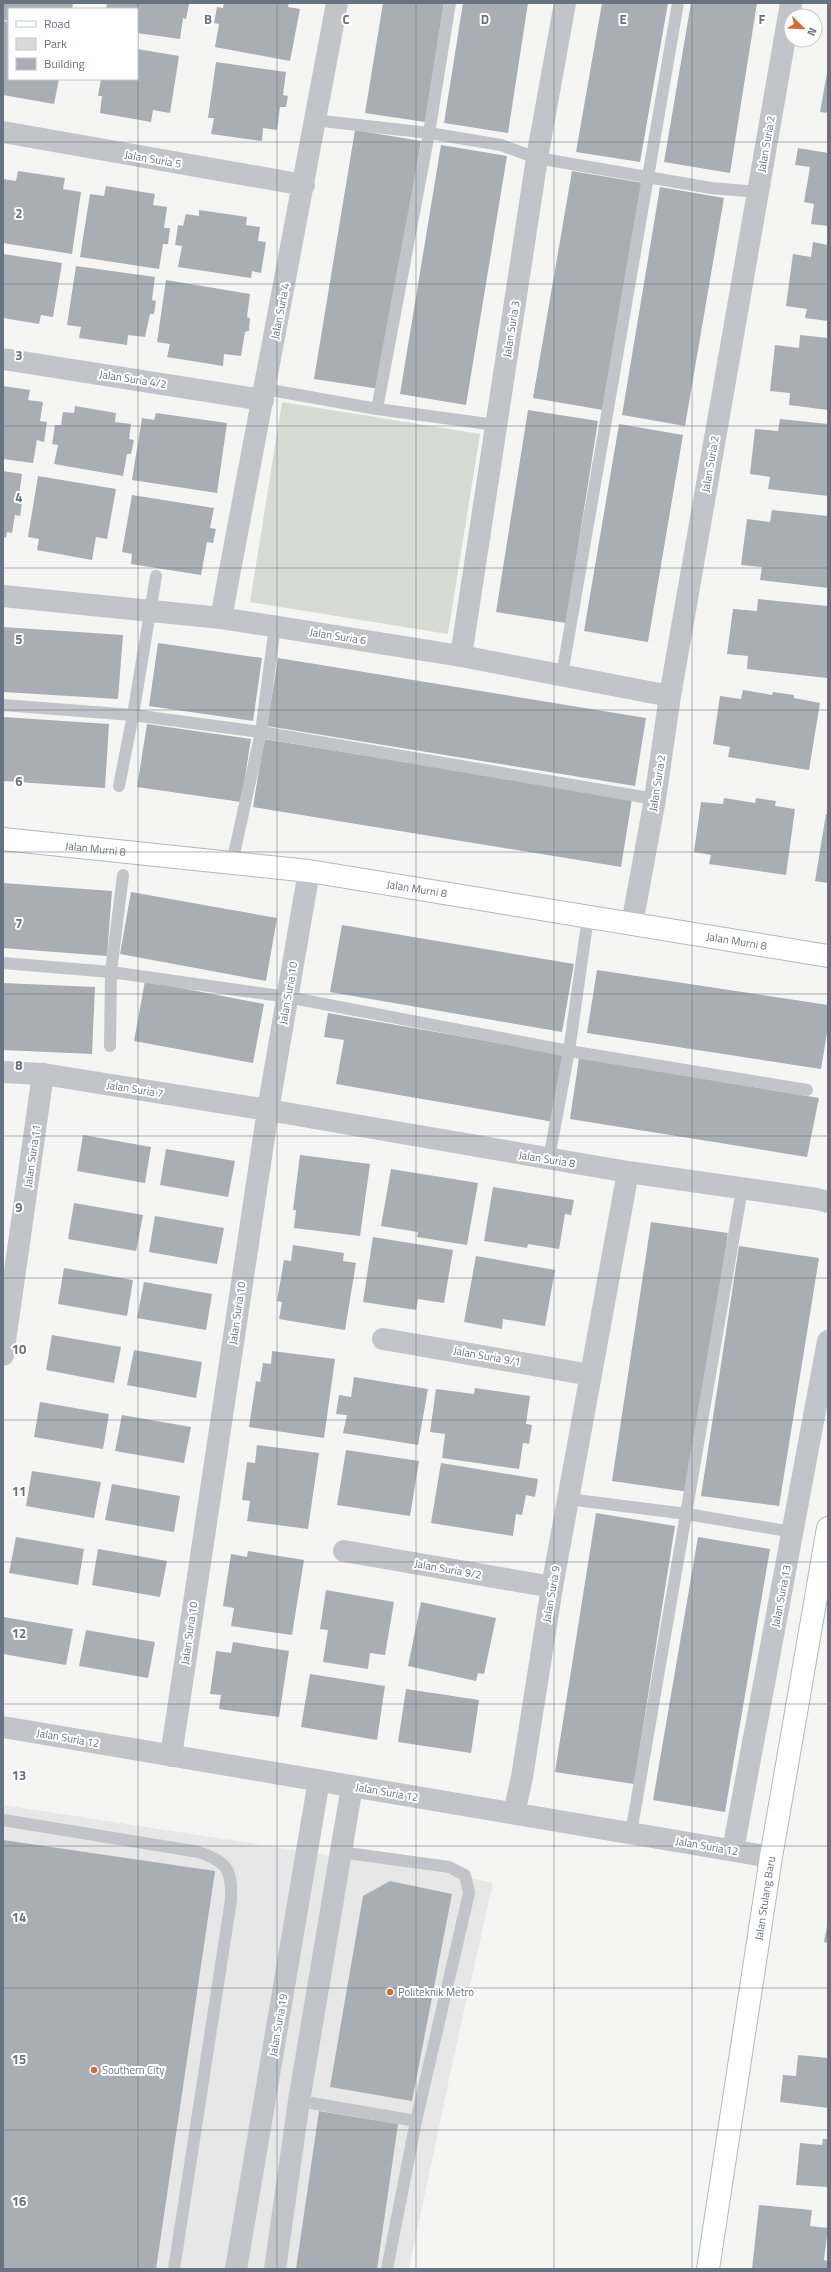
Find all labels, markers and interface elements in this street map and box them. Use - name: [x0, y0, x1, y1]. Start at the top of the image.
- legend: [8, 8, 138, 80]
- north arrow: [783, 8, 823, 48]
- text: B: [204, 9, 212, 29]
- text: C: [342, 9, 350, 29]
- text: D: [481, 9, 489, 29]
- text: E: [619, 9, 627, 29]
- text: F: [759, 9, 766, 29]
- text: Road: [44, 14, 70, 33]
- text: N: [803, 25, 821, 39]
- text: Park: [44, 34, 67, 53]
- text: Building: [44, 54, 85, 73]
- street label: Jalan Suria 2: [753, 114, 779, 174]
- street label: Jalan Suria 5: [123, 146, 183, 172]
- text: 2: [15, 203, 23, 223]
- street label: Jalan Suria 4: [267, 281, 293, 341]
- street label: Jalan Suria 3: [499, 300, 523, 358]
- text: 3: [15, 345, 23, 365]
- street label: Jalan Suria 4/2: [98, 366, 168, 392]
- street label: Jalan Suria 2: [697, 434, 723, 494]
- text: 4: [15, 487, 23, 507]
- street label: Jalan Suria 6: [309, 624, 367, 648]
- text: 5: [15, 629, 23, 649]
- street label: Jalan Suria 2: [645, 754, 669, 812]
- text: 6: [15, 771, 23, 791]
- street label: Jalan Murni 8: [64, 838, 127, 860]
- street label: Jalan Murni 8: [386, 876, 448, 901]
- text: 7: [15, 913, 23, 933]
- street label: Jalan Murni 8: [705, 928, 768, 954]
- street label: Jalan Suria 10: [275, 960, 301, 1026]
- text: 8: [15, 1055, 23, 1075]
- street label: Jalan Suria 7: [106, 1077, 164, 1101]
- street label: Jalan Suria 11: [20, 1124, 44, 1188]
- street label: Jalan Suria 8: [518, 1147, 576, 1171]
- text: 9: [15, 1197, 23, 1217]
- street label: Jalan Suria 10: [225, 1281, 249, 1345]
- text: 10: [12, 1339, 26, 1359]
- street label: Jalan Suria 9/1: [452, 1342, 522, 1370]
- text: 11: [12, 1481, 26, 1501]
- street label: Jalan Suria 9/2: [413, 1555, 483, 1583]
- street label: Jalan Suria 13: [767, 1563, 795, 1629]
- street label: Jalan Suria 9: [538, 1564, 564, 1624]
- street label: Jalan Suria 10: [177, 1601, 201, 1665]
- text: 12: [12, 1623, 26, 1643]
- street label: Jalan Suria 12: [35, 1725, 101, 1751]
- text: 13: [12, 1765, 26, 1785]
- street label: Jalan Suria 12: [354, 1779, 420, 1805]
- street label: Jalan Suria 12: [674, 1833, 740, 1859]
- street label: Jalan Stulang Baru: [750, 1855, 779, 1941]
- text: 14: [12, 1907, 26, 1927]
- place label: Politeknik Metro: [398, 1984, 474, 2000]
- marker: Politeknik Metro: [385, 1987, 395, 1997]
- street label: Jalan Suria 19: [265, 1992, 291, 2058]
- text: 15: [12, 2049, 26, 2069]
- place label: Southern City: [102, 2062, 165, 2078]
- marker: Southern City: [89, 2065, 99, 2075]
- text: 16: [12, 2191, 26, 2211]

